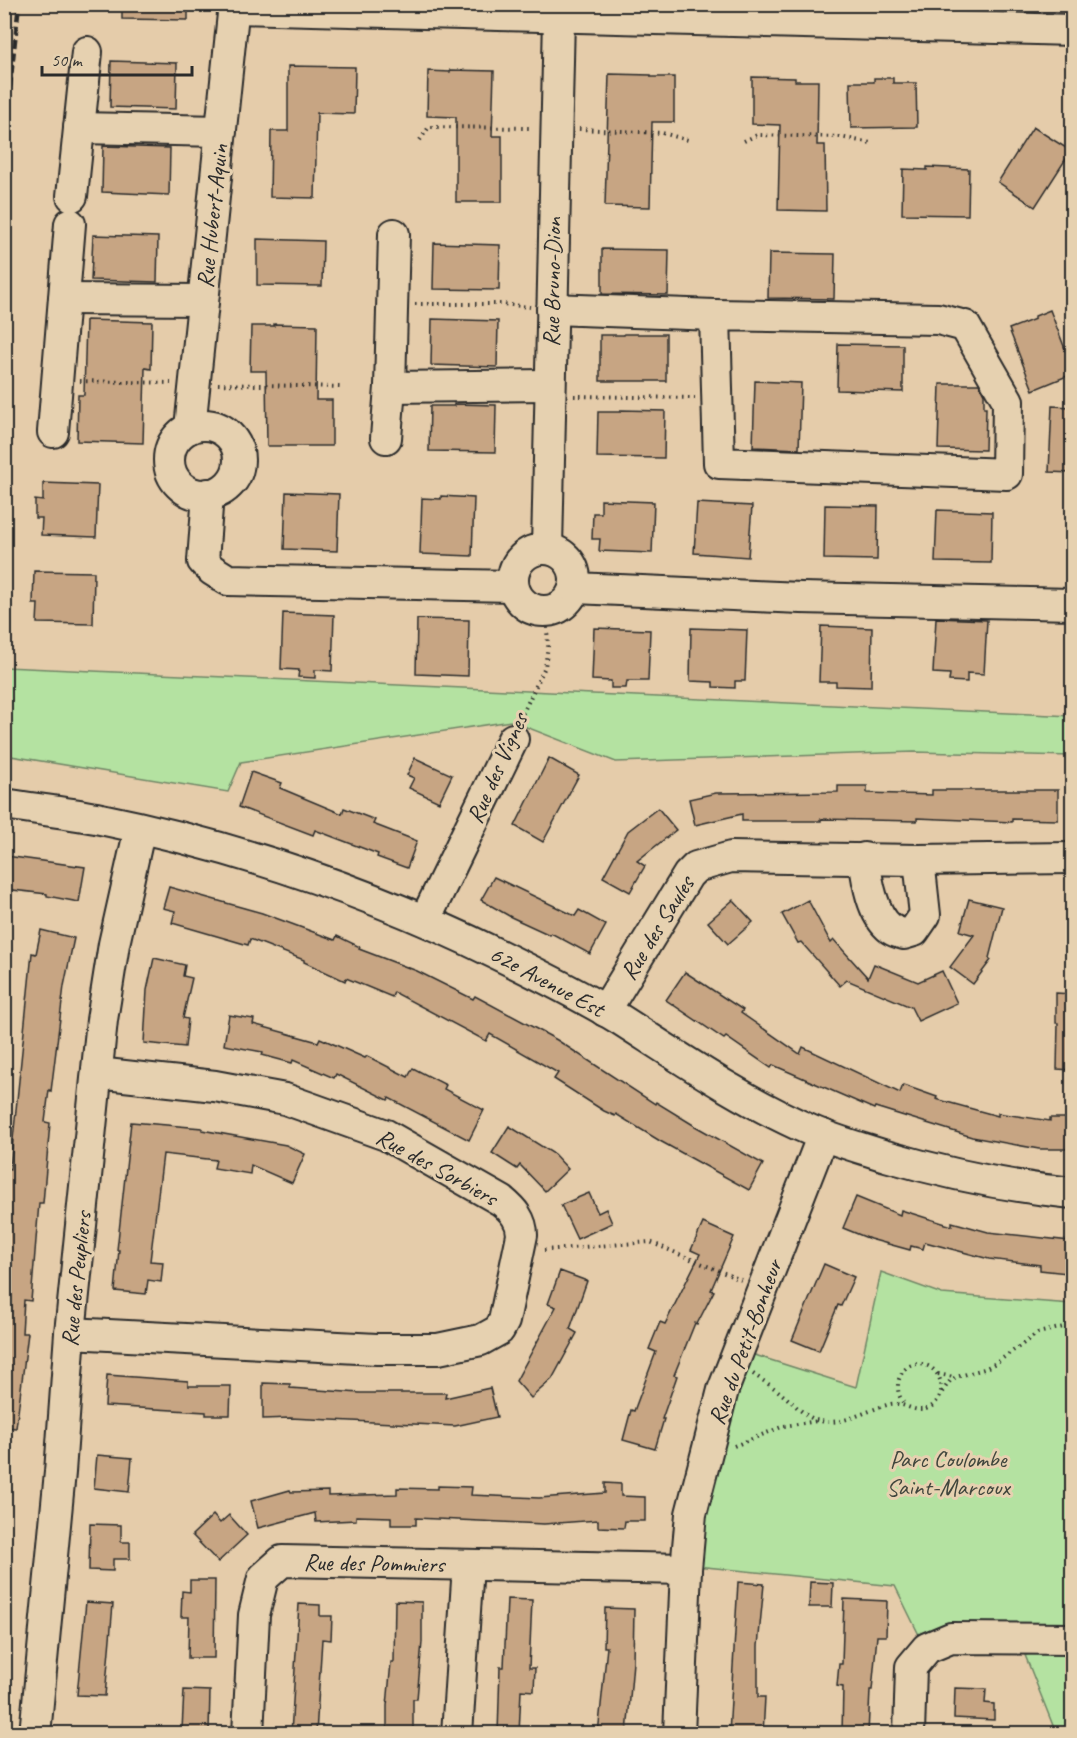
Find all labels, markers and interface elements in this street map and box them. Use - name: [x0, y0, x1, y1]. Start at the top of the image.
- scale bar: [42, 39, 192, 77]
- text: 50 m: [51, 49, 84, 71]
- street label: Rue Hubert-Aquin: [190, 142, 234, 289]
- street label: Rue Bruno-Dion: [536, 216, 568, 347]
- street label: Rue des Vignes: [459, 707, 535, 828]
- street label: Rue des Saules: [613, 868, 702, 985]
- street label: 62e Avenue Est: [485, 938, 611, 1025]
- street label: Rue des Sorbiers: [371, 1121, 504, 1213]
- street label: Rue des Peupliers: [54, 1208, 98, 1348]
- street label: Rue du Petit-Bonheur: [701, 1253, 790, 1429]
- park label: Parc Coulombe Saint-Marcoux: [886, 1444, 1011, 1502]
- street label: Rue des Pommiers: [303, 1547, 446, 1579]

